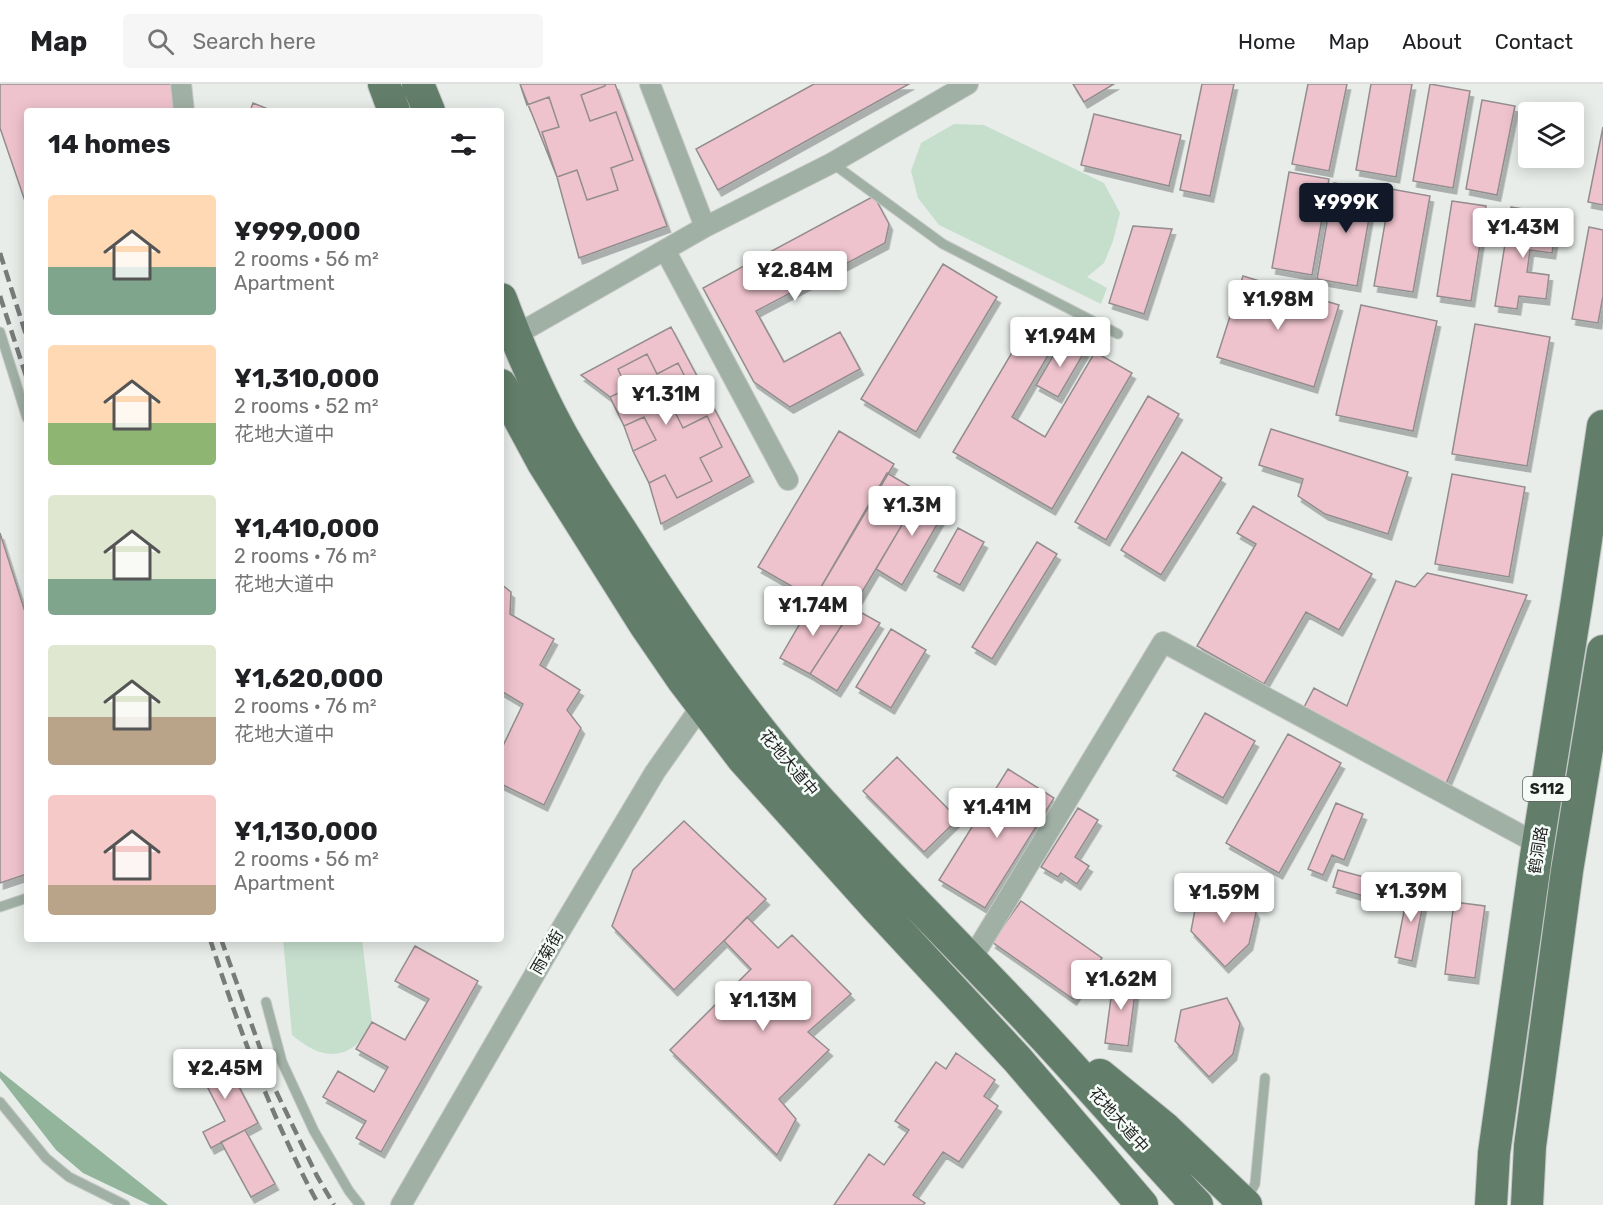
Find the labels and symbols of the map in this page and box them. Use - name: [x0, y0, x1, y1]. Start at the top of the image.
- pin: ¥999K: [1304, 183, 1388, 234]
- pin: ¥1.43M: [1474, 208, 1572, 259]
- pin: ¥2.84M: [746, 251, 844, 302]
- pin: ¥1.98M: [1229, 280, 1327, 331]
- pin: ¥1.94M: [1011, 317, 1109, 368]
- pin: ¥1.31M: [617, 375, 715, 426]
- pin: ¥1.3M: [870, 486, 954, 537]
- pin: ¥1.74M: [764, 586, 862, 637]
- street label: 花地大道中: [756, 726, 822, 800]
- road number: S112: [1523, 777, 1571, 801]
- pin: ¥1.41M: [948, 788, 1046, 839]
- street label: 鹤洞路: [1525, 825, 1551, 875]
- pin: ¥1.39M: [1362, 872, 1460, 923]
- pin: ¥1.59M: [1175, 873, 1273, 924]
- street label: 雨菊街: [527, 926, 567, 978]
- pin: ¥1.62M: [1072, 960, 1170, 1011]
- pin: ¥1.13M: [714, 981, 812, 1032]
- pin: ¥2.45M: [176, 1049, 274, 1100]
- street label: 花地大道中: [1085, 1084, 1153, 1156]

